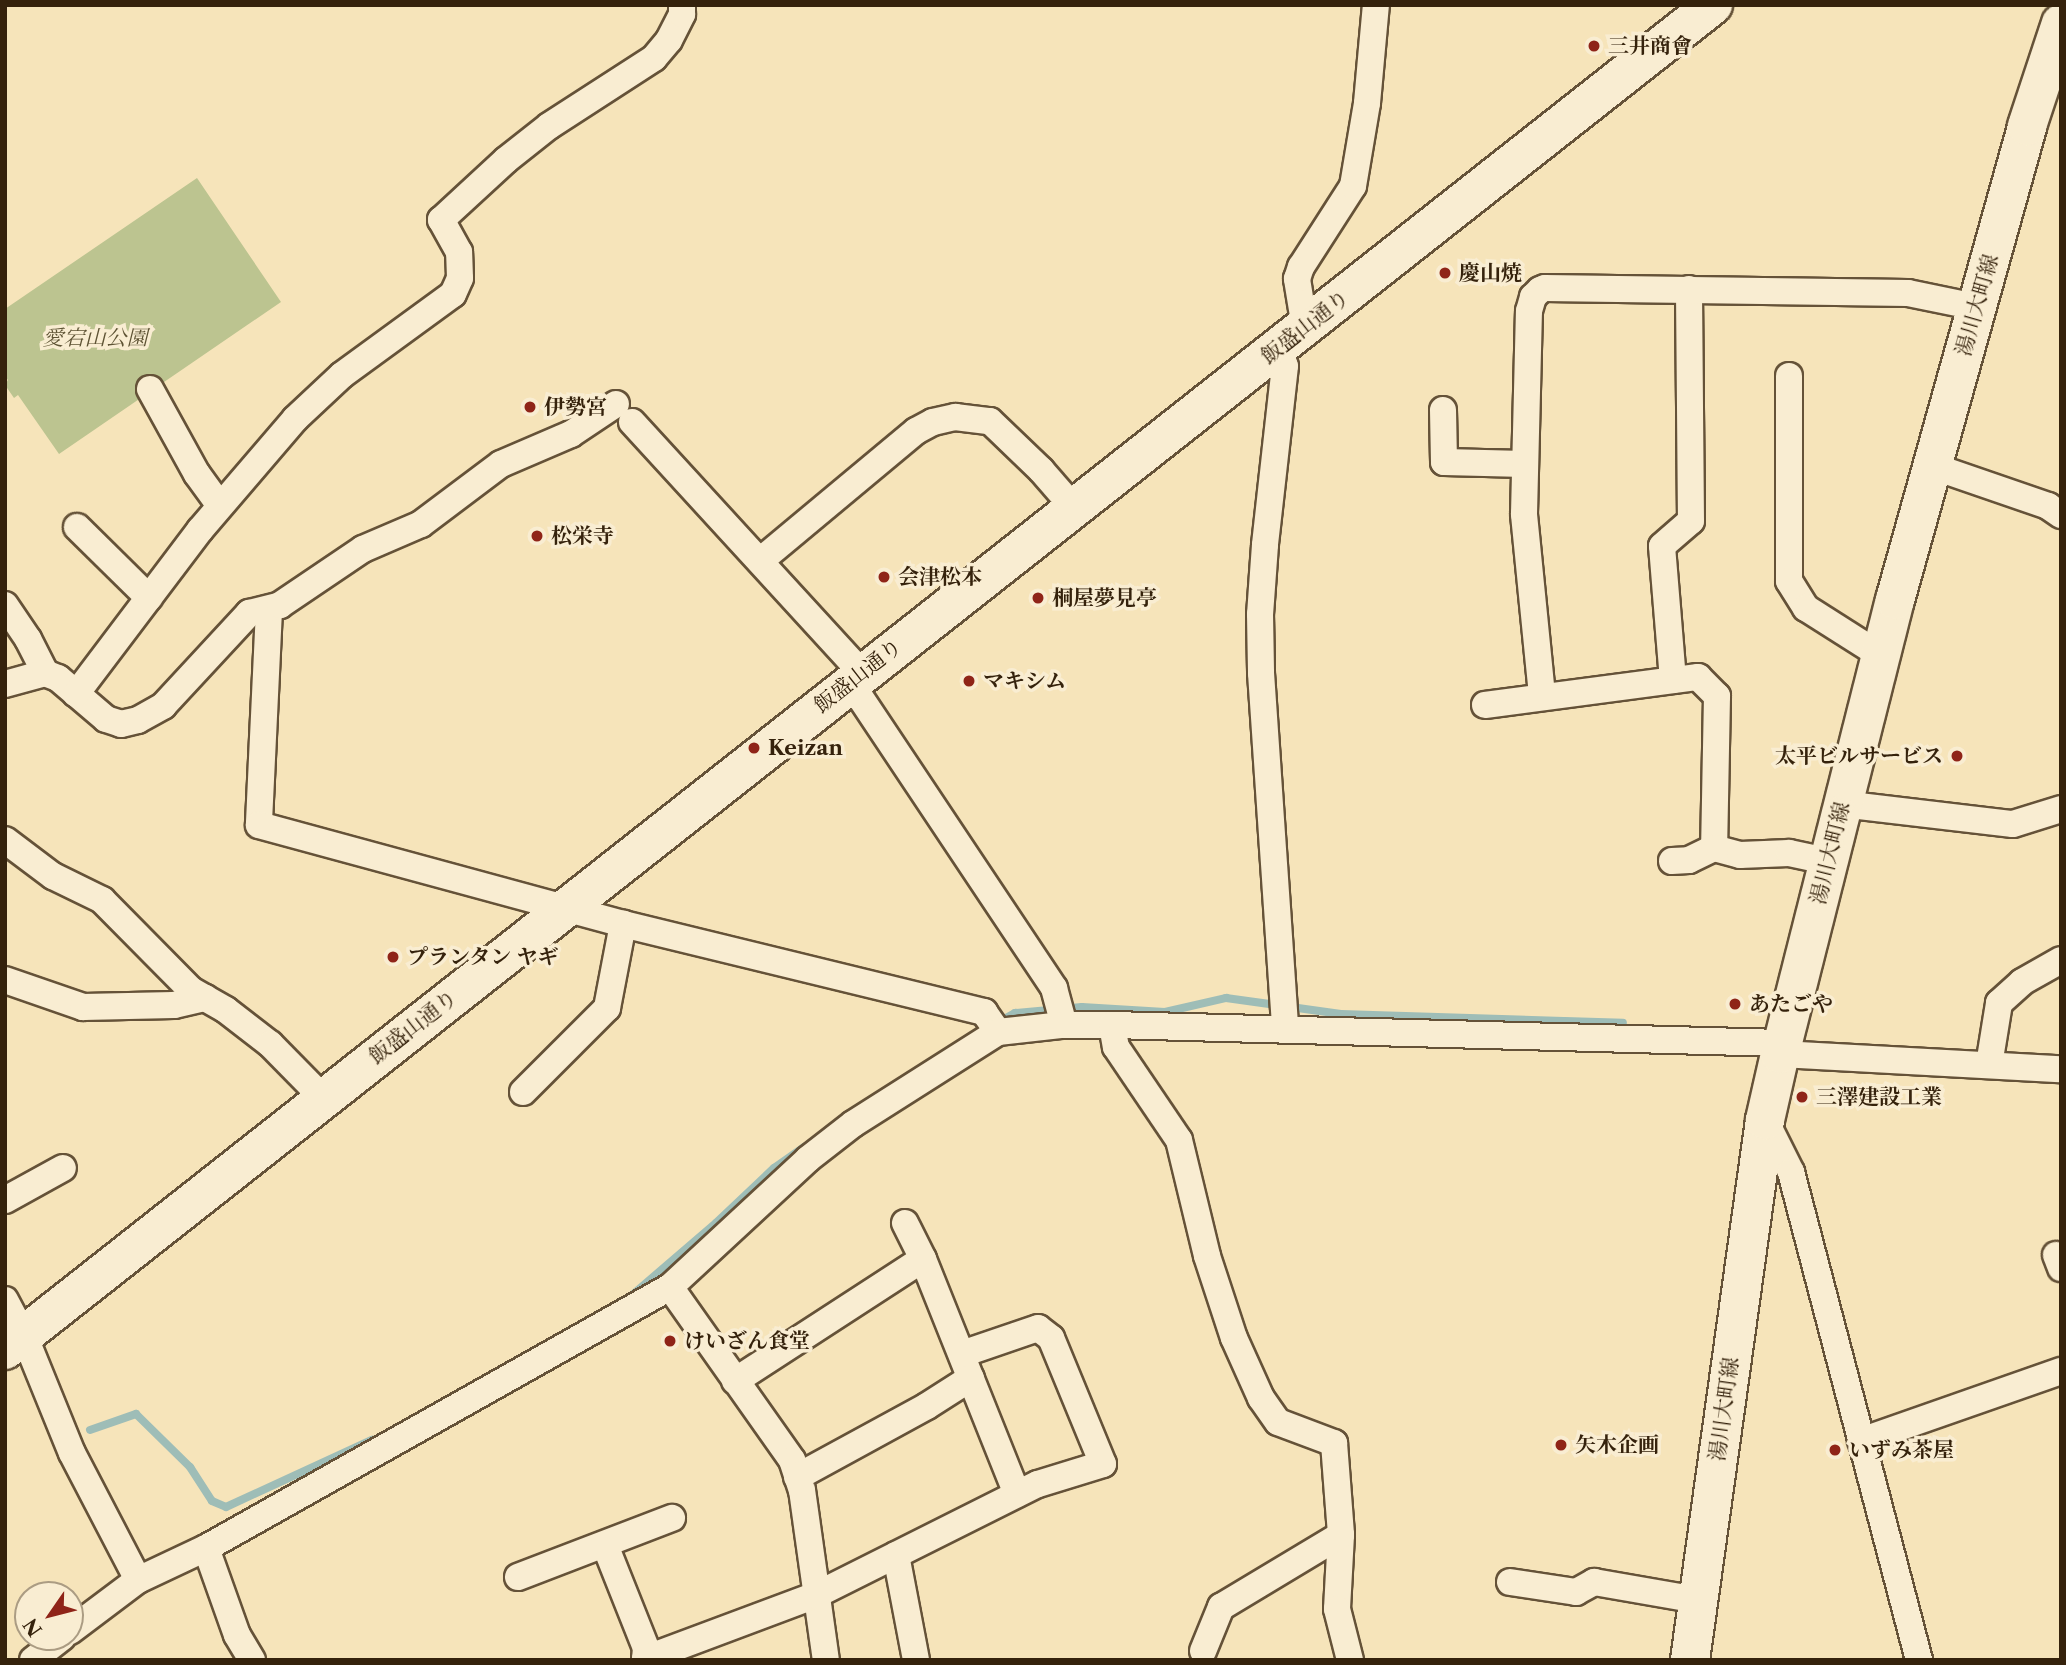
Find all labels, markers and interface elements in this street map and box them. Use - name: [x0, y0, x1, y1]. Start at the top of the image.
- place label: 三井商會: [1608, 33, 1692, 59]
- marker: 三井商會: [1586, 38, 1602, 54]
- street label: 湯川大町線: [1950, 251, 2004, 359]
- place label: 慶山焼: [1459, 260, 1522, 286]
- marker: 慶山焼: [1437, 265, 1453, 281]
- street label: 飯盛山通り: [1256, 285, 1354, 369]
- park label: 愛宕山公園: [43, 325, 147, 351]
- place label: 伊勢宮: [544, 394, 607, 420]
- marker: 伊勢宮: [522, 399, 538, 415]
- place label: 松栄寺: [551, 523, 614, 549]
- marker: 松栄寺: [529, 528, 545, 544]
- place label: 会津松本: [898, 564, 982, 590]
- marker: 会津松本: [876, 569, 892, 585]
- place label: 桐屋夢見亭: [1052, 585, 1157, 611]
- marker: 桐屋夢見亭: [1030, 590, 1046, 606]
- street label: 飯盛山通り: [809, 634, 907, 718]
- place label: マキシム: [983, 668, 1067, 694]
- marker: マキシム: [961, 673, 977, 689]
- place label: Keizan: [768, 735, 843, 761]
- marker: Keizan: [746, 740, 762, 756]
- place label: 太平ビルサービス: [1775, 743, 1943, 769]
- marker: 太平ビルサービス: [1949, 748, 1965, 764]
- street label: 湯川大町線: [1805, 799, 1855, 907]
- place label: プランタン ヤギ: [407, 944, 559, 970]
- marker: プランタン ヤギ: [385, 949, 401, 965]
- street label: 飯盛山通り: [364, 985, 462, 1069]
- place label: あたごや: [1749, 991, 1833, 1017]
- marker: あたごや: [1727, 996, 1743, 1012]
- place label: 三澤建設工業: [1816, 1084, 1942, 1110]
- marker: 三澤建設工業: [1794, 1089, 1810, 1105]
- place label: けいざん食堂: [684, 1328, 810, 1354]
- marker: けいざん食堂: [662, 1333, 678, 1349]
- street label: 湯川大町線: [1704, 1355, 1744, 1463]
- place label: 矢木企画: [1575, 1432, 1659, 1458]
- marker: 矢木企画: [1553, 1437, 1569, 1453]
- place label: いずみ茶屋: [1849, 1437, 1954, 1463]
- marker: いずみ茶屋: [1827, 1442, 1843, 1458]
- north arrow: [14, 1581, 84, 1651]
- text: N: [19, 1614, 47, 1641]

